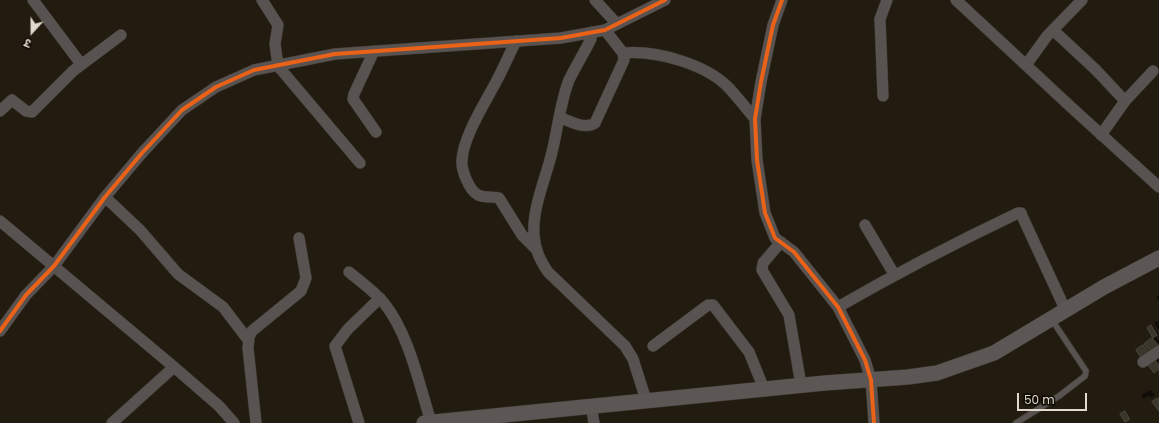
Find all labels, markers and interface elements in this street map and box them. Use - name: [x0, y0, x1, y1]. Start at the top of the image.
- north arrow: [12, 12, 52, 52]
- text: उ: [22, 35, 33, 52]
- scale bar: [1019, 385, 1089, 411]
- text: 50 m: [1024, 391, 1055, 408]

